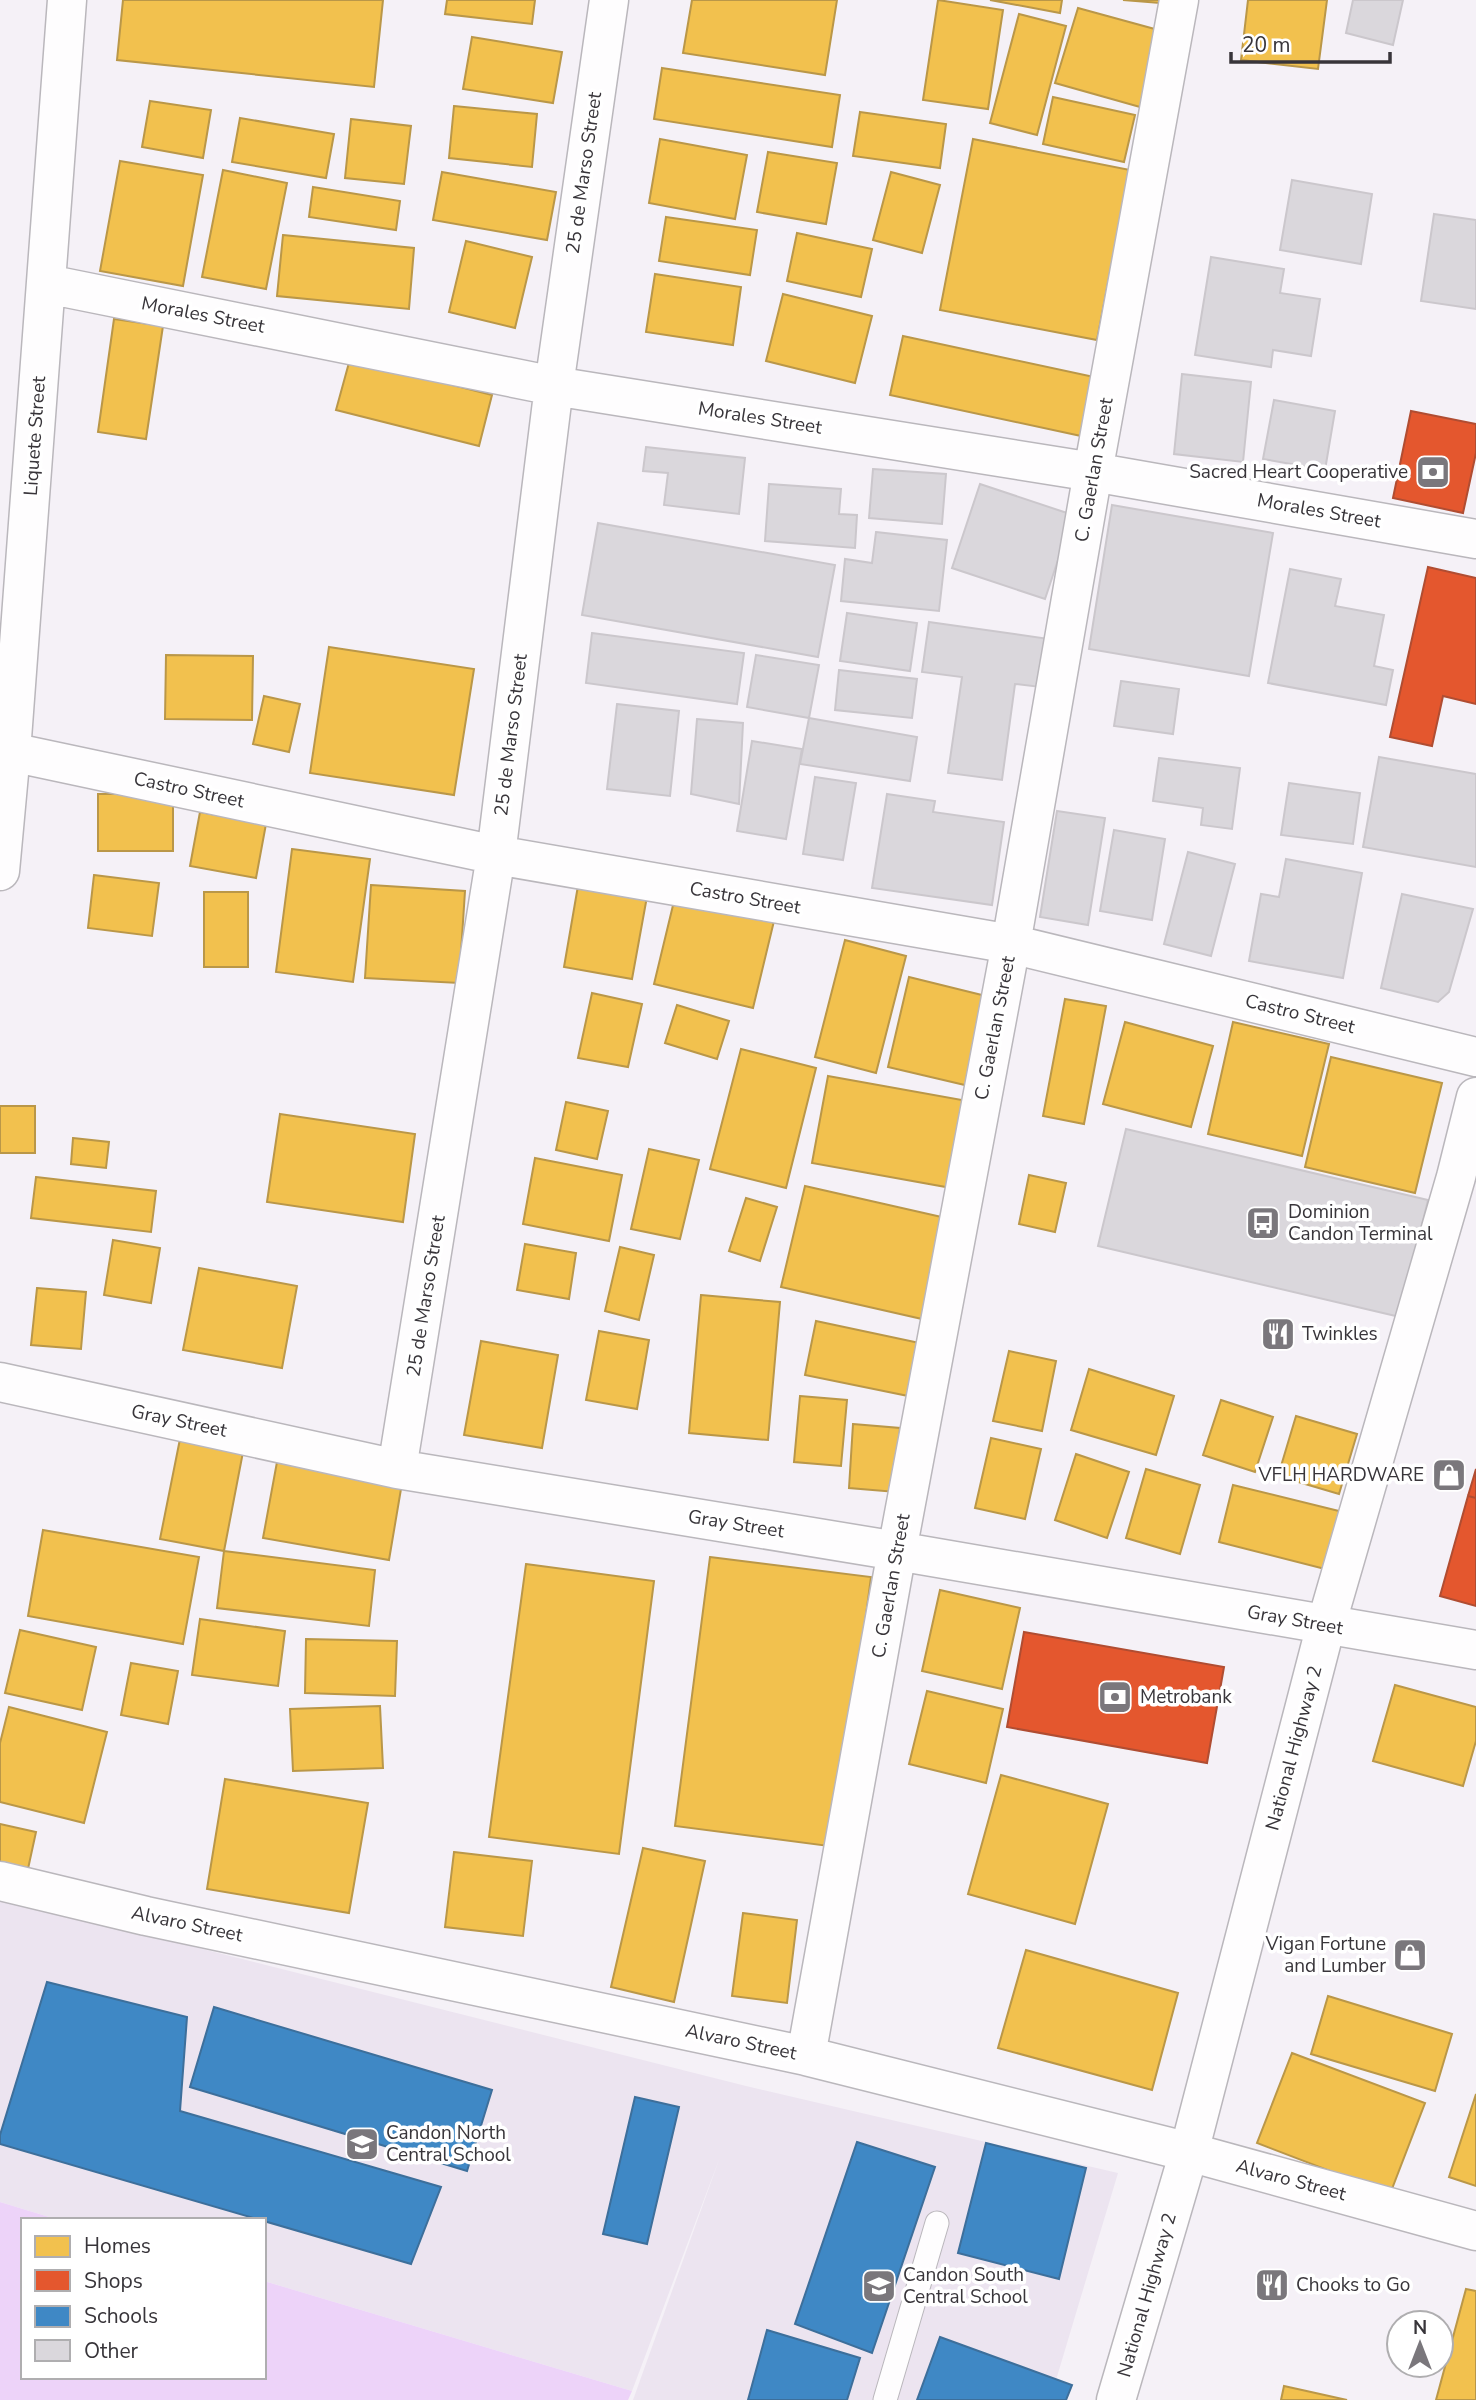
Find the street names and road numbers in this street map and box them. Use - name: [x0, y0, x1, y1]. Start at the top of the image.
- street label: 25 de Marso Street: [560, 90, 608, 256]
- street label: Morales Street: [139, 290, 267, 340]
- street label: Liquete Street: [18, 375, 52, 497]
- street label: Morales Street: [696, 395, 824, 441]
- street label: C. Gaerlan Street: [1069, 395, 1120, 544]
- street label: Morales Street: [1255, 487, 1383, 535]
- street label: 25 de Marso Street: [488, 652, 534, 818]
- street label: Castro Street: [131, 766, 247, 814]
- street label: Castro Street: [687, 875, 803, 921]
- street label: C. Gaerlan Street: [968, 953, 1022, 1102]
- street label: Castro Street: [1242, 988, 1358, 1040]
- street label: 25 de Marso Street: [400, 1213, 452, 1379]
- street label: Gray Street: [129, 1398, 229, 1444]
- street label: Gray Street: [686, 1504, 786, 1544]
- street label: C. Gaerlan Street: [866, 1511, 917, 1660]
- street label: Gray Street: [1245, 1599, 1345, 1641]
- street label: National Highway 2: [1259, 1663, 1329, 1833]
- street label: Alvaro Street: [129, 1900, 245, 1949]
- street label: Alvaro Street: [683, 2018, 799, 2067]
- street label: Alvaro Street: [1233, 2153, 1349, 2207]
- street label: National Highway 2: [1111, 2210, 1183, 2380]

